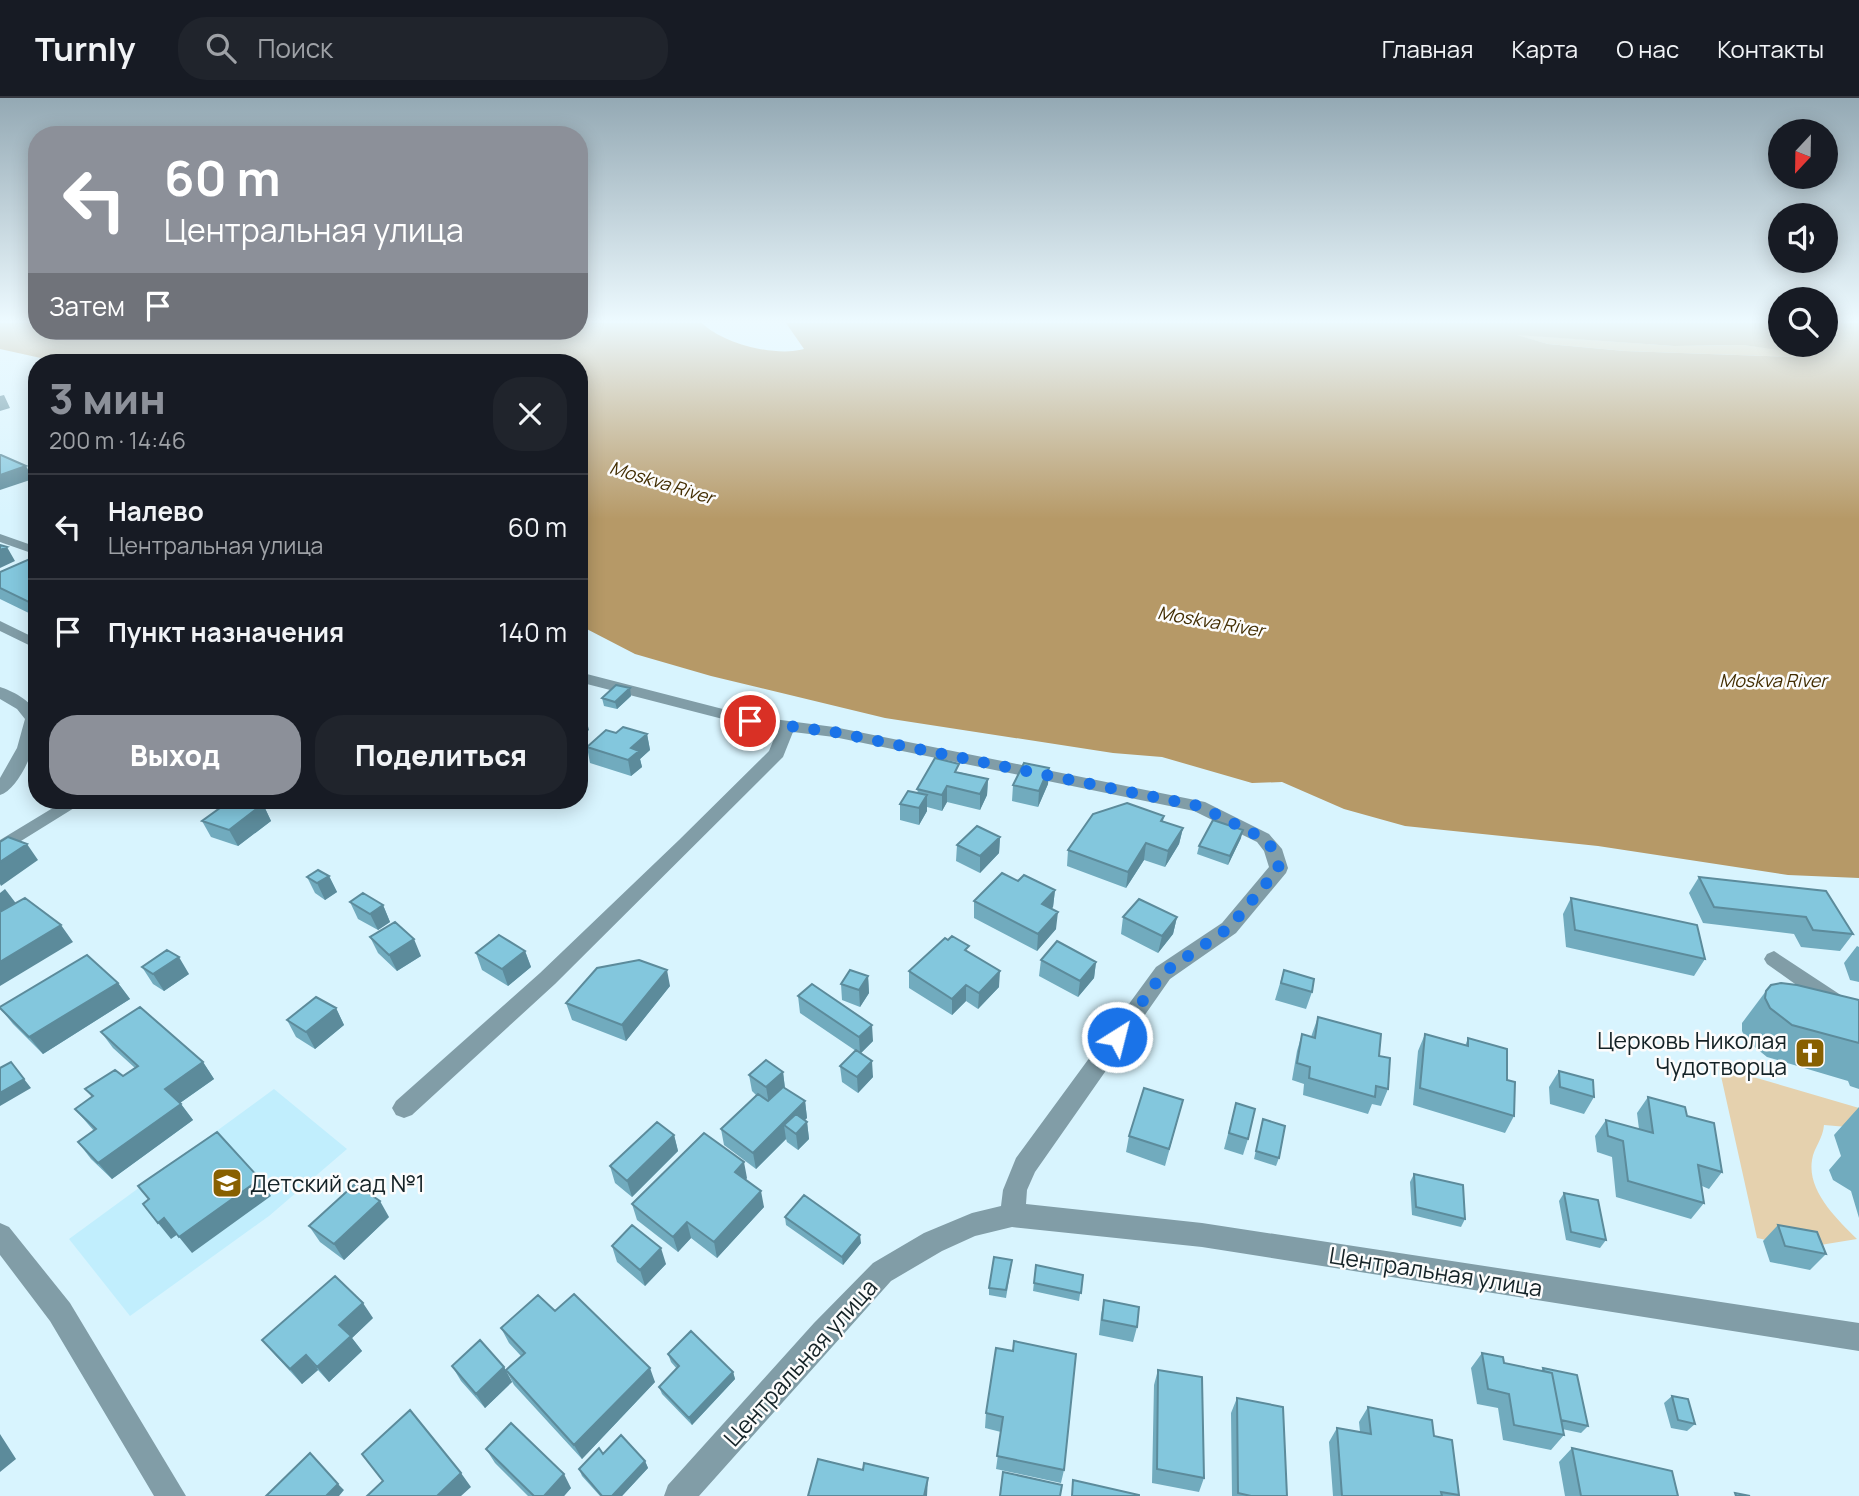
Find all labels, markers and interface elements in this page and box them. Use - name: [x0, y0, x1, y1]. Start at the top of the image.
- search box: [178, 17, 668, 80]
- text: Turnly: [35, 26, 136, 71]
- icon: search: [202, 29, 240, 67]
- text: Поиск: [258, 30, 333, 66]
- text: Главная: [1382, 32, 1473, 65]
- text: Карта: [1511, 32, 1578, 65]
- text: О нас: [1616, 32, 1679, 65]
- text: Контакты: [1717, 32, 1824, 65]
- north arrow: [1768, 119, 1838, 189]
- map controls: [1768, 119, 1838, 357]
- text: 60 m: [164, 144, 281, 211]
- icon: left: [49, 154, 140, 245]
- button: sound: [1768, 203, 1838, 273]
- text: Центральная улица: [164, 208, 464, 252]
- icon: arrive: [139, 287, 177, 325]
- button: search: [1768, 287, 1838, 357]
- text: Затем: [49, 288, 125, 324]
- text: 3 мин: [49, 369, 166, 427]
- button: close: [493, 377, 567, 451]
- text: 200 m · 14:46: [49, 424, 186, 456]
- water label: Moskva River: [607, 455, 719, 510]
- text: Налево: [108, 493, 204, 529]
- icon: left: [49, 508, 87, 546]
- text: 60 m: [508, 509, 567, 545]
- text: Центральная улица: [108, 529, 323, 561]
- water label: Moskva River: [1156, 600, 1269, 643]
- icon: arrive: [49, 613, 87, 651]
- text: Пункт назначения: [108, 614, 344, 650]
- text: 140 m: [498, 614, 567, 650]
- water label: Moskva River: [1719, 668, 1829, 692]
- pin: [720, 691, 780, 751]
- icon: arrive: [731, 702, 769, 740]
- button: Выход: [49, 715, 301, 795]
- button: Поделиться: [315, 715, 567, 795]
- position arrow: [1080, 1000, 1154, 1074]
- place label: Церковь Николая Чудотворца: [1597, 1024, 1787, 1082]
- church icon: Церковь Николая Чудотворца: [1793, 1036, 1827, 1070]
- school or university icon: Детский сад №1: [210, 1166, 244, 1200]
- place label: Детский сад №1: [250, 1167, 425, 1199]
- street label: Центральная улица: [1327, 1238, 1545, 1304]
- street label: Центральная улица: [716, 1271, 884, 1453]

